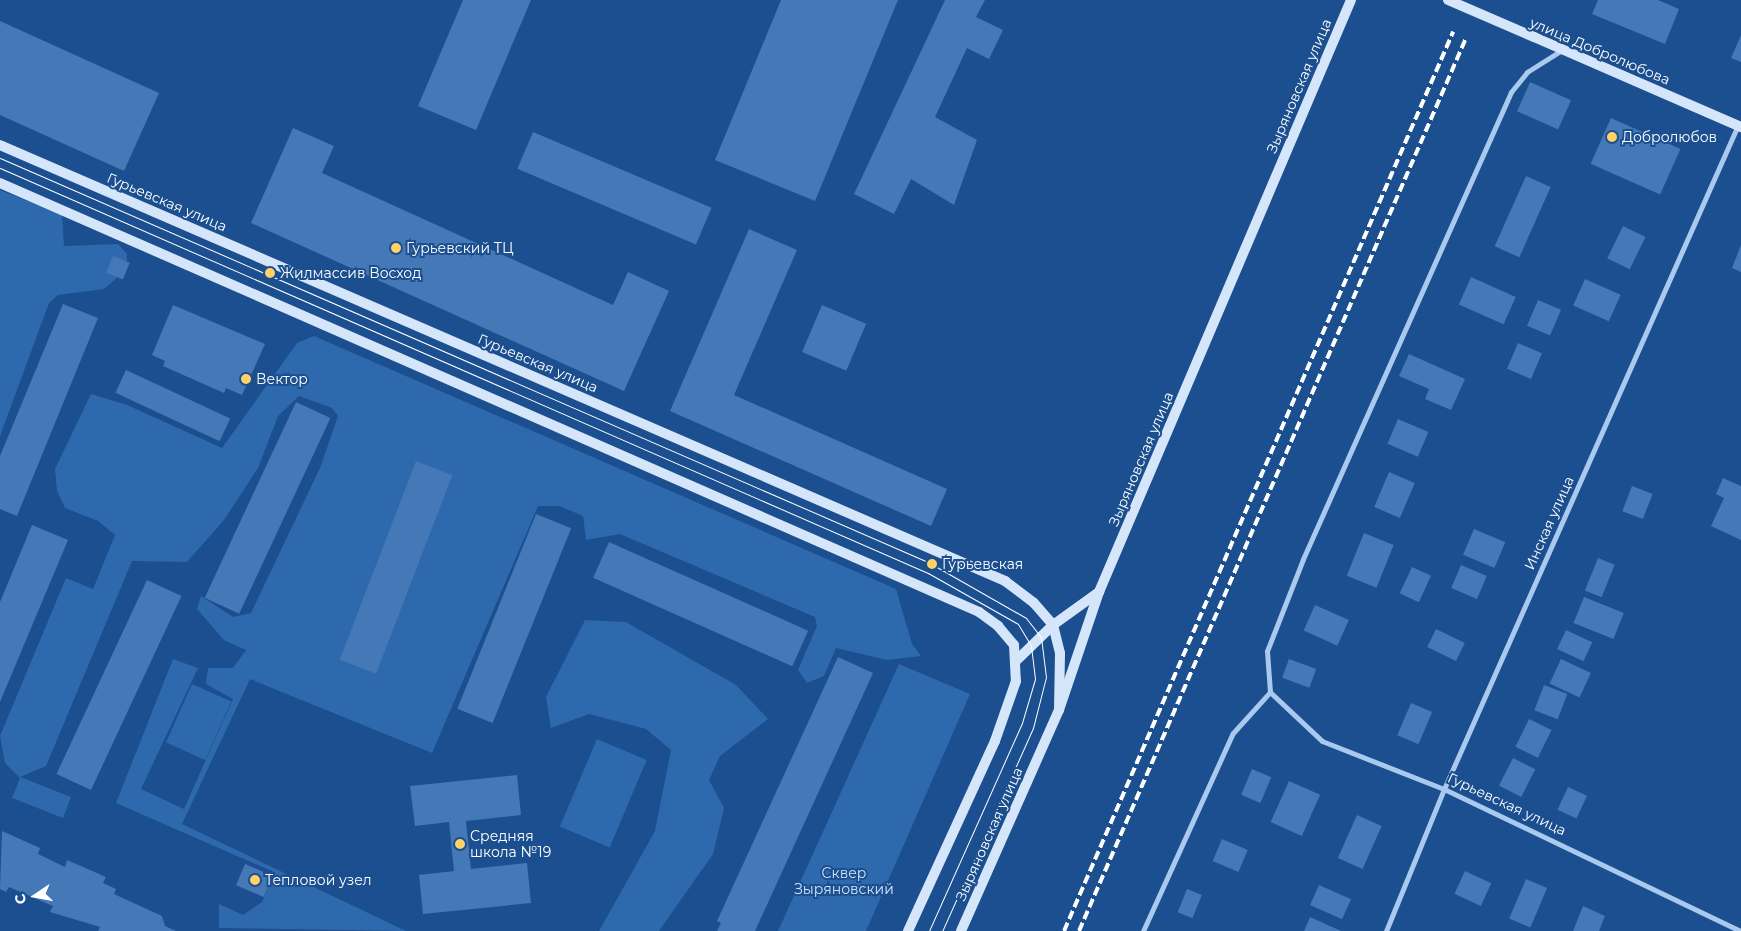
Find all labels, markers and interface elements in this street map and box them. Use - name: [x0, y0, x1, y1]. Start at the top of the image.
- street label: улица Добролюбова: [1527, 14, 1673, 88]
- street label: Зыряновская улица: [1263, 16, 1335, 156]
- place label: Добролюбов: [1622, 129, 1717, 145]
- marker: Добролюбов: [1606, 131, 1618, 143]
- street label: Гурьевская улица: [104, 169, 230, 235]
- place label: Гурьевский ТЦ: [406, 240, 514, 256]
- marker: Гурьевский ТЦ: [390, 242, 402, 254]
- place label: Жилмассив Восход: [280, 265, 421, 281]
- marker: Жилмассив Восход: [264, 267, 276, 279]
- street label: Гурьевская улица: [475, 330, 601, 396]
- place label: Вектор: [256, 371, 308, 387]
- marker: Вектор: [240, 373, 252, 385]
- street label: Зыряновская улица: [1105, 389, 1177, 529]
- street label: Инская улица: [1521, 474, 1577, 572]
- place label: Гурьевская: [942, 556, 1023, 572]
- marker: Гурьевская: [926, 558, 938, 570]
- street label: Зыряновская улица: [952, 765, 1026, 903]
- street label: Гурьевская улица: [1445, 769, 1569, 839]
- place label: Средняя школа №19: [470, 828, 551, 860]
- marker: Средняя школа №19: [454, 838, 466, 850]
- park label: Cквер Зыряновский: [794, 865, 894, 898]
- north arrow: [10, 871, 60, 921]
- place label: Тепловой узел: [265, 872, 372, 888]
- marker: Тепловой узел: [249, 874, 261, 886]
- text: С: [10, 892, 30, 906]

